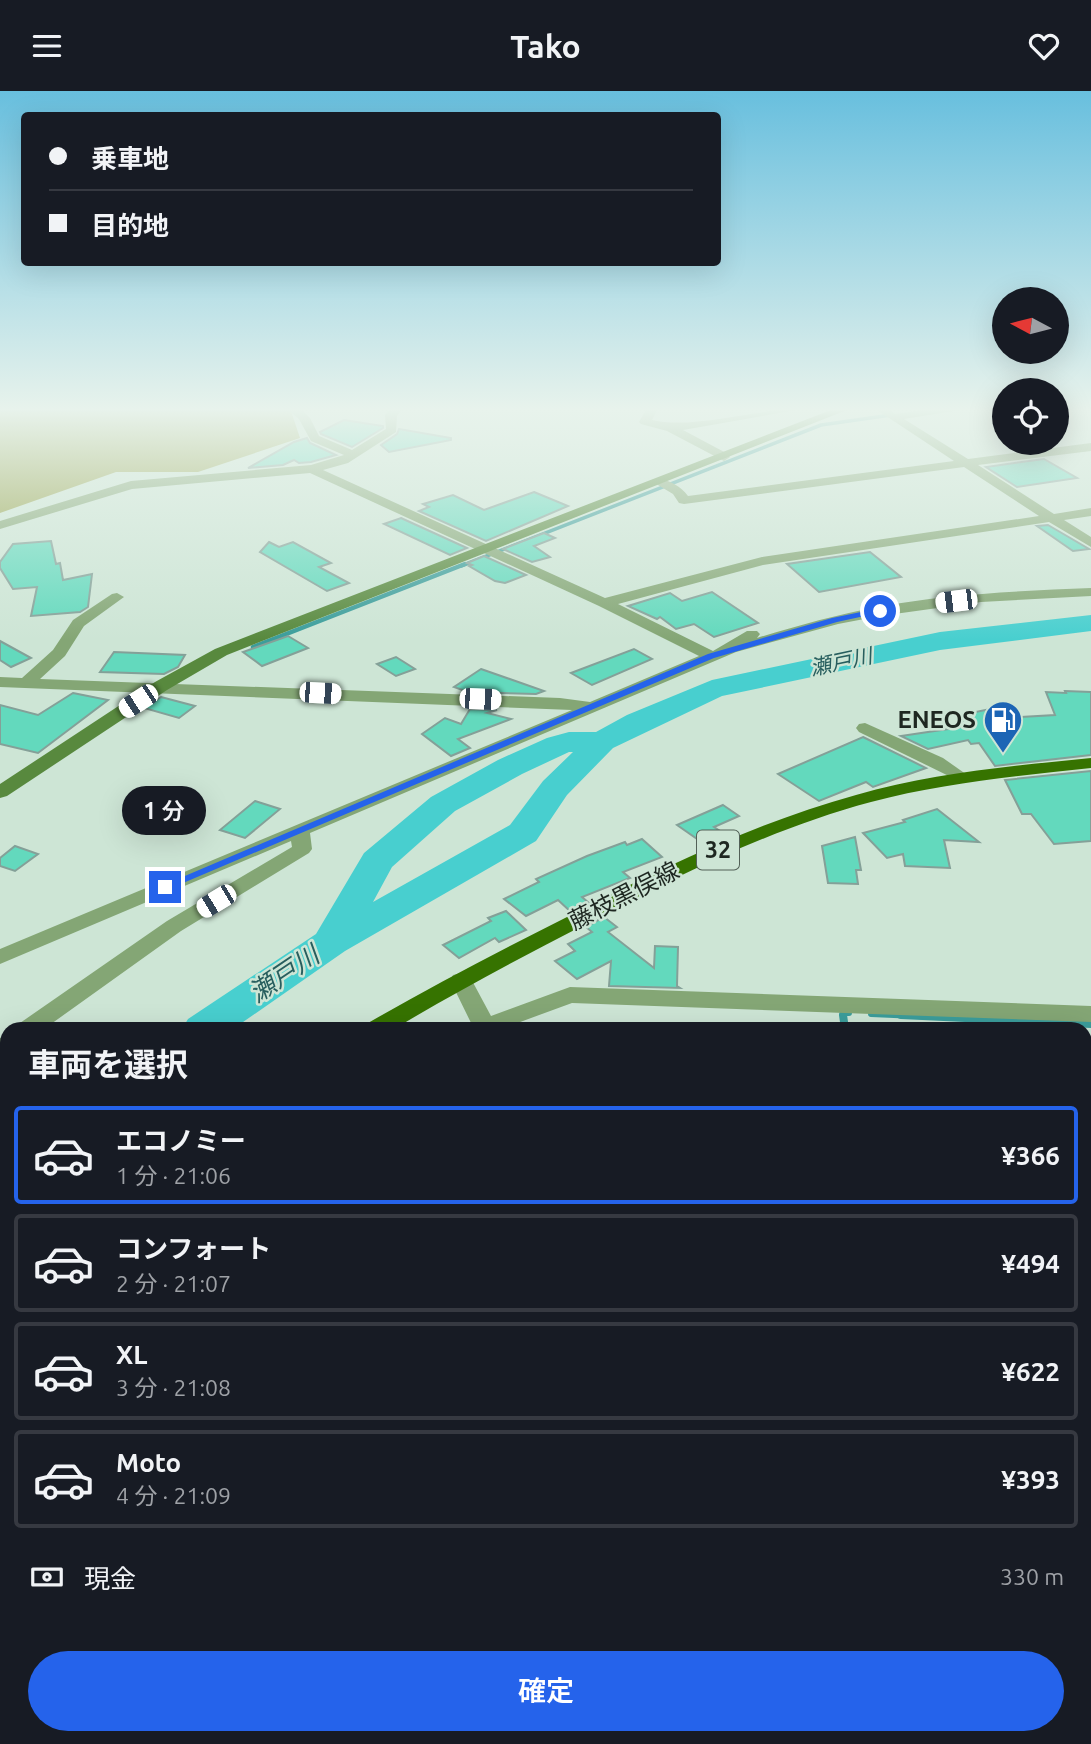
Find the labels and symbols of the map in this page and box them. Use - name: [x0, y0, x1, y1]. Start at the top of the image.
- north arrow: [992, 287, 1069, 364]
- car: [934, 588, 979, 614]
- route start: [864, 595, 896, 627]
- water label: 瀬戸川: [807, 642, 876, 679]
- car: [115, 681, 162, 721]
- car: [299, 681, 342, 705]
- car: [459, 688, 502, 710]
- fuel station icon: ENEOS: [982, 699, 1024, 754]
- place label: ENEOS: [897, 706, 976, 733]
- callout: 1 分: [123, 785, 207, 835]
- road number: 32: [697, 831, 739, 869]
- street label: 藤枝黒俣線: [564, 856, 683, 935]
- route end: [149, 871, 181, 903]
- car: [193, 881, 240, 921]
- water label: 瀬戸川: [243, 938, 327, 1007]

